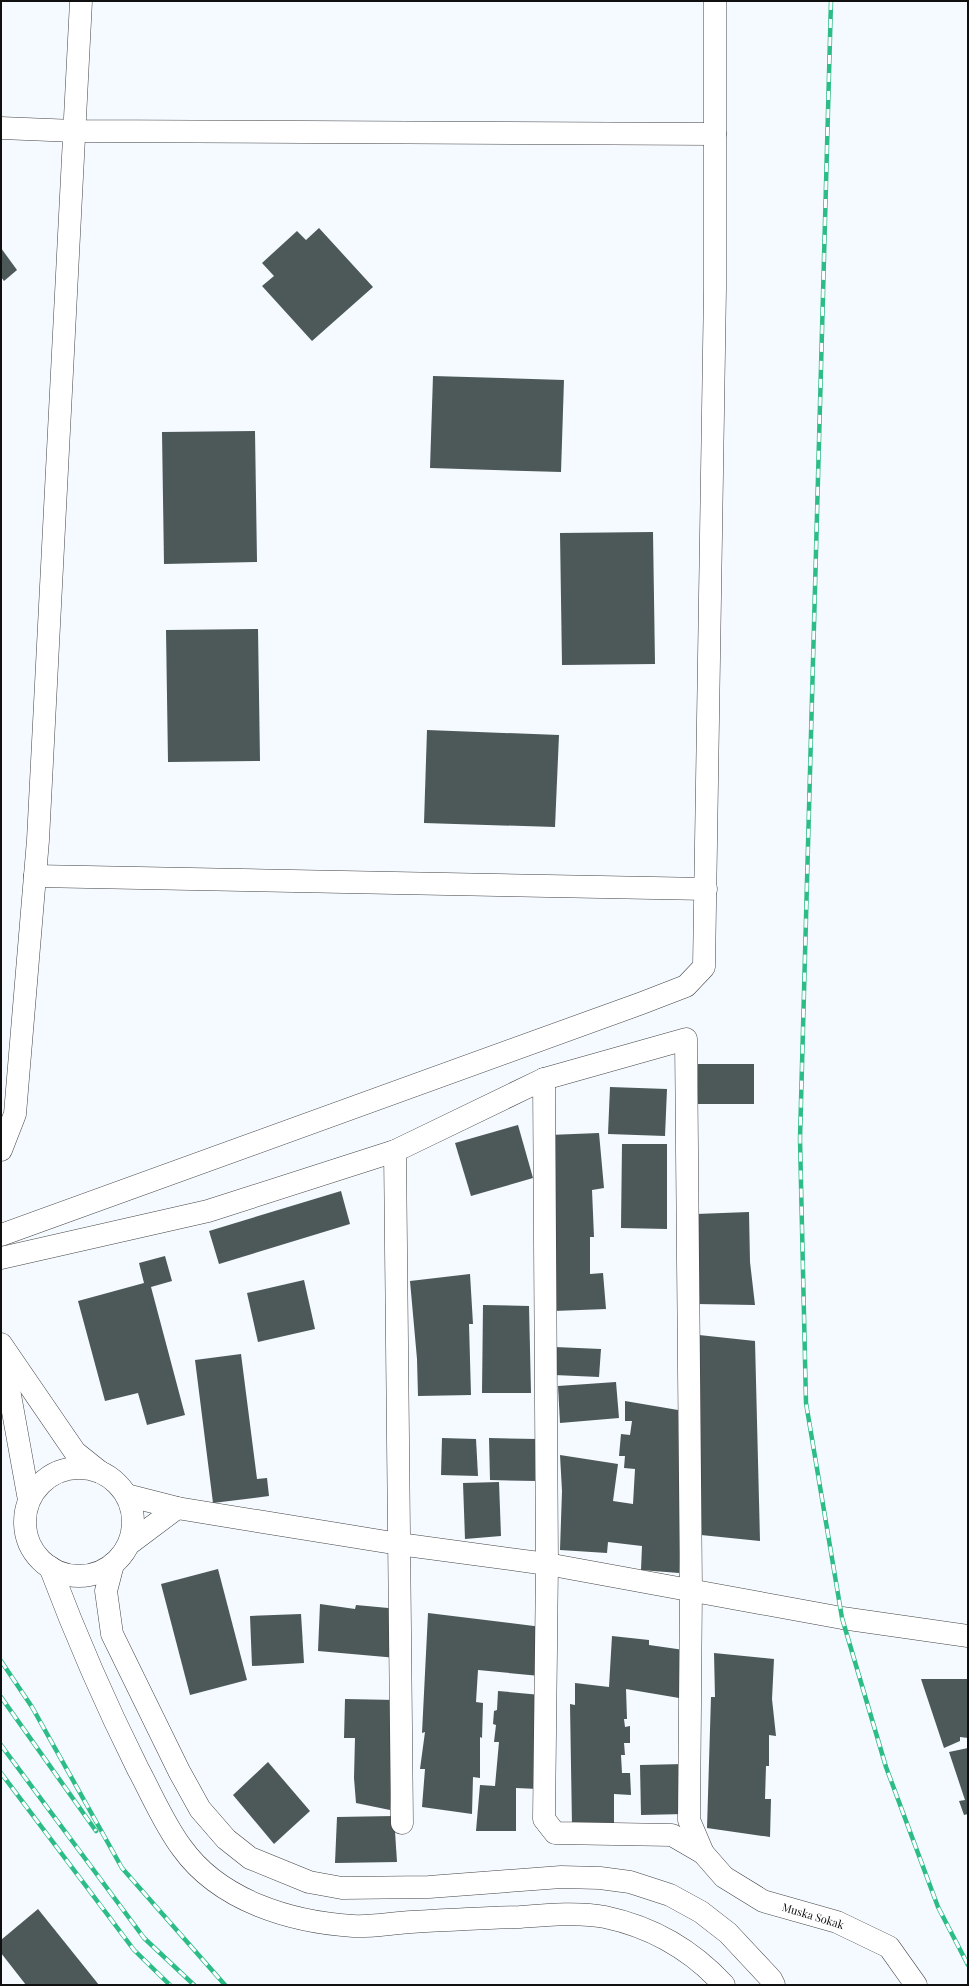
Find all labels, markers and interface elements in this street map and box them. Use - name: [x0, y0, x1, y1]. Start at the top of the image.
- street label: Muska Sokak: [780, 1899, 846, 1932]

